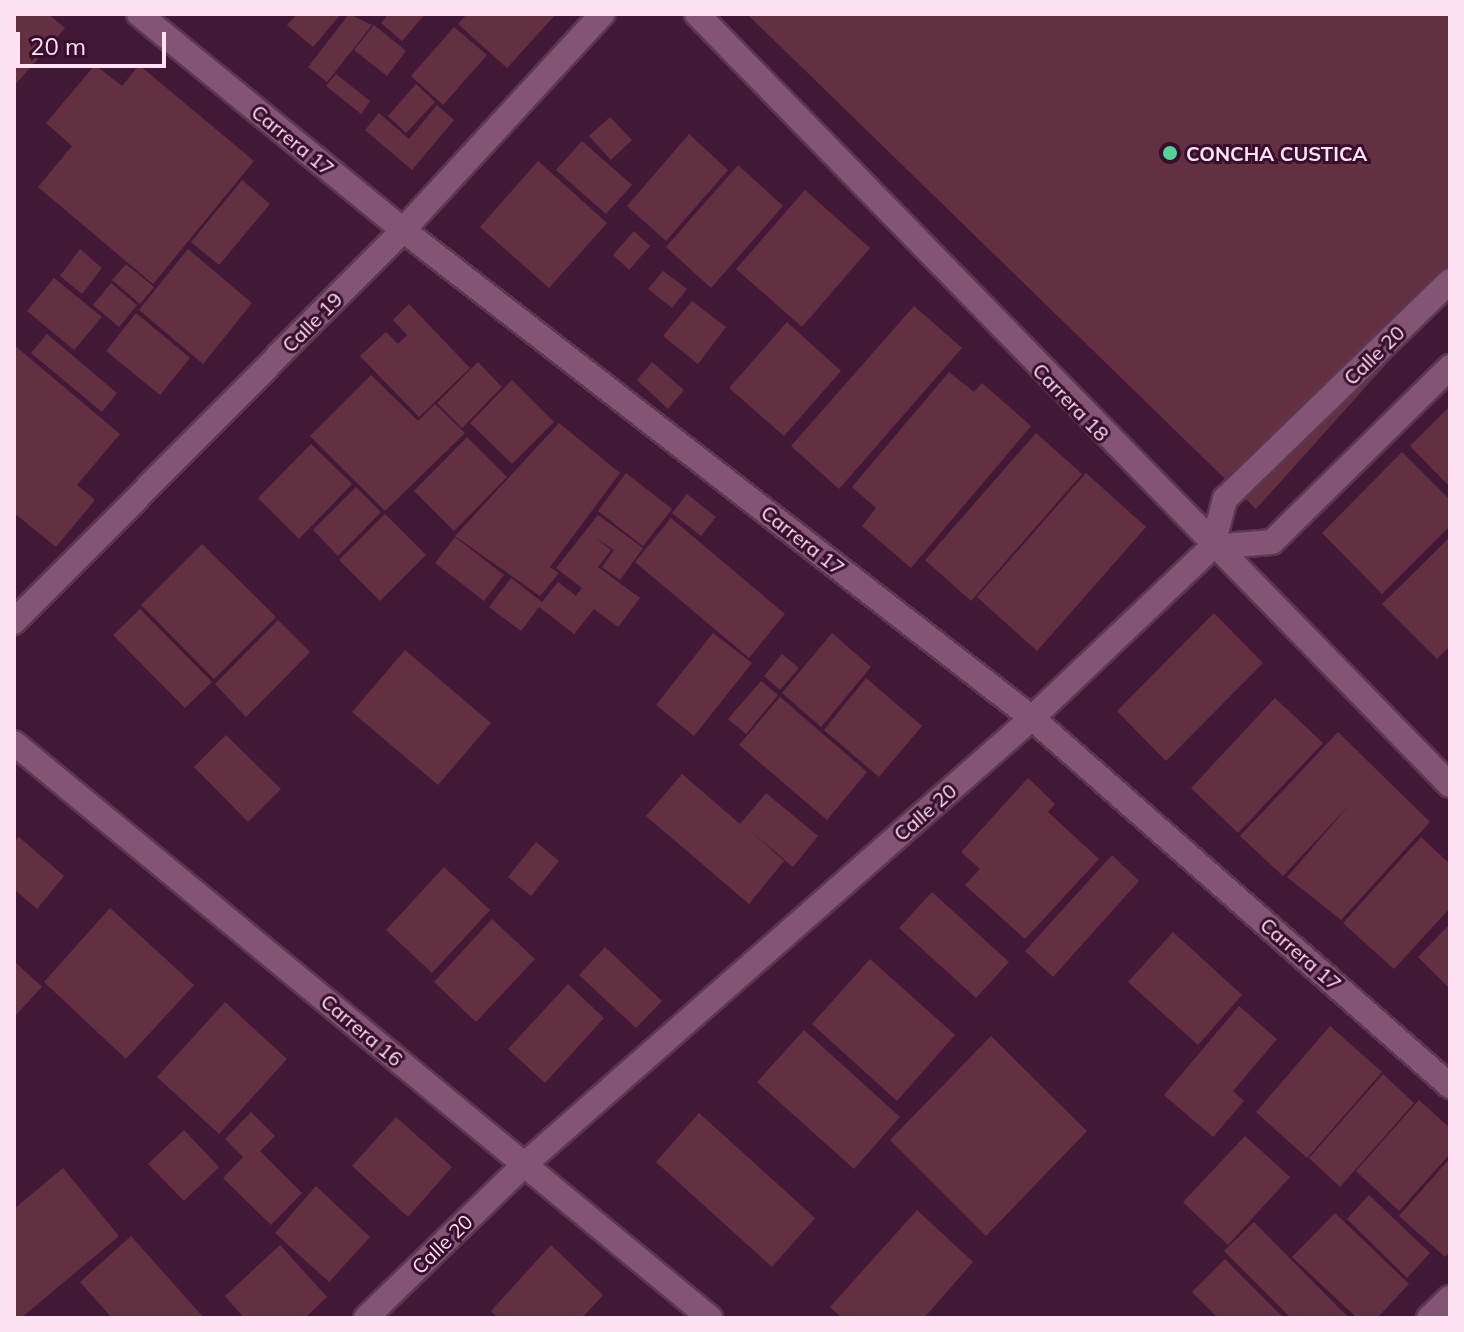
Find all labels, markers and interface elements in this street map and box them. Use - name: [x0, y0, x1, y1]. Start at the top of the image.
- scale bar: [20, 16, 170, 66]
- text: 20 m: [30, 31, 86, 61]
- street label: Carrera 17: [247, 100, 339, 180]
- place label: CONCHA CUSTICA: [1186, 141, 1367, 165]
- marker: CONCHA CUSTICA: [1161, 144, 1179, 162]
- street label: Calle 19: [277, 287, 347, 357]
- street label: Calle 20: [1339, 320, 1409, 390]
- street label: Carrera 18: [1028, 358, 1114, 446]
- street label: Carrera 17: [757, 500, 849, 580]
- street label: Calle 20: [889, 778, 961, 846]
- street label: Carrera 17: [1256, 912, 1346, 996]
- street label: Carrera 16: [316, 989, 408, 1071]
- street label: Calle 20: [407, 1209, 477, 1279]

